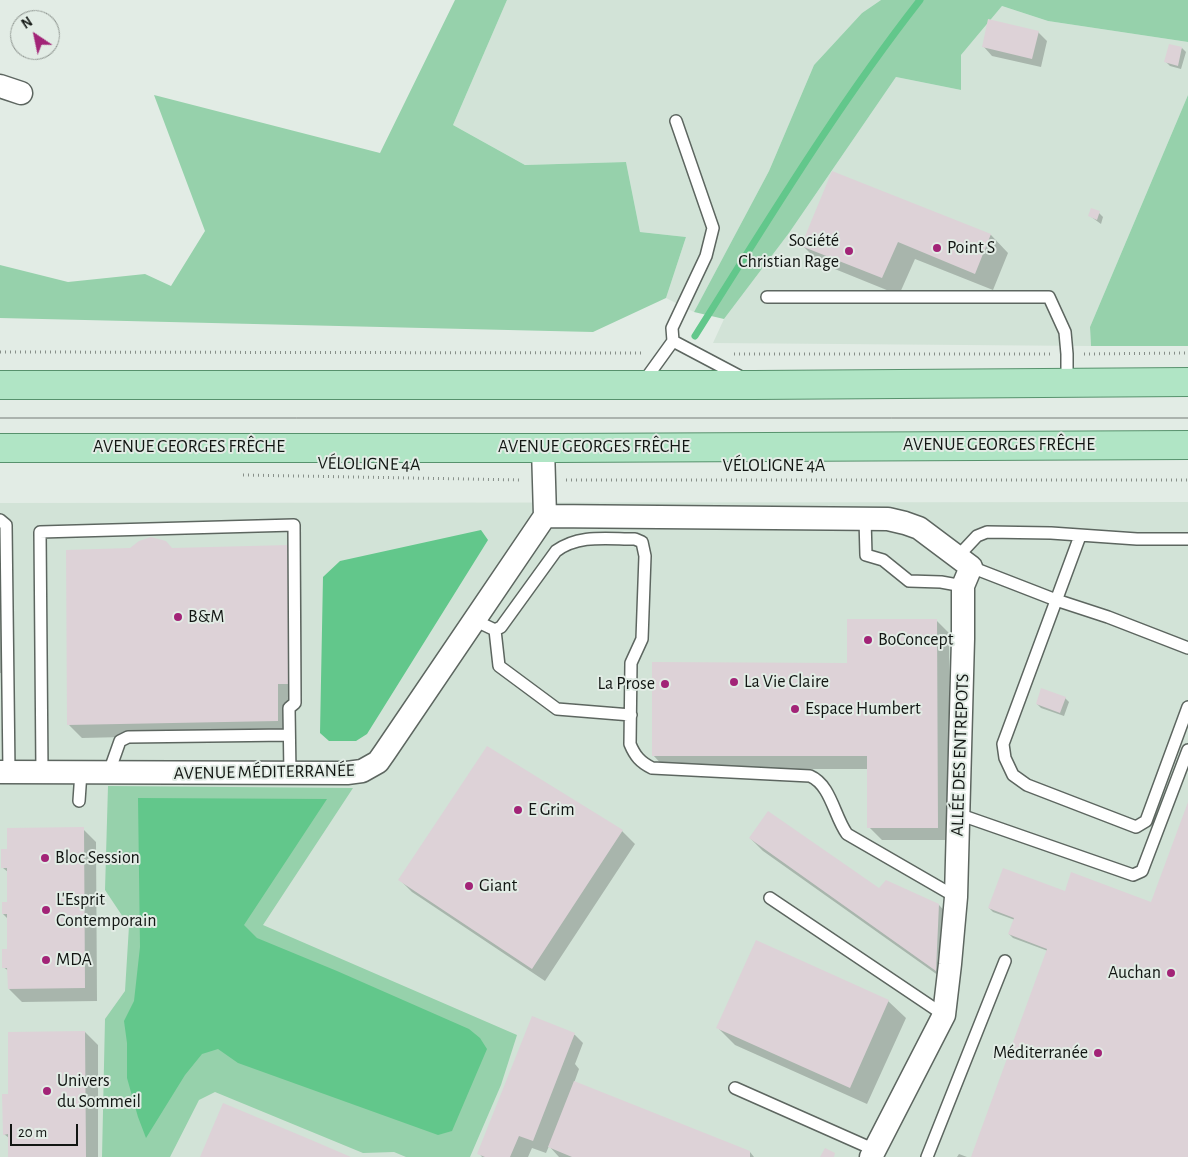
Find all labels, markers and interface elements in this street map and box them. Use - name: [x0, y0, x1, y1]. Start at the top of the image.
- north arrow: [10, 10, 60, 60]
- text: N: [19, 15, 35, 32]
- place label: Société Christian Rage: [738, 230, 839, 272]
- place label: Point S: [947, 237, 995, 259]
- marker: Point S: [931, 242, 943, 254]
- marker: Société Christian Rage: [843, 245, 855, 257]
- street label: AVENUE GEORGES FRÊCHE: [903, 434, 1095, 456]
- street label: AVENUE GEORGES FRÊCHE: [93, 436, 285, 458]
- street label: AVENUE GEORGES FRÊCHE: [498, 436, 690, 458]
- street label: VÉLOLIGNE 4A: [317, 452, 421, 476]
- street label: VÉLOLIGNE 4A: [723, 455, 825, 477]
- place label: B&M: [188, 606, 224, 628]
- marker: B&M: [172, 611, 184, 623]
- place label: BoConcept: [878, 629, 953, 651]
- marker: BoConcept: [862, 634, 874, 646]
- place label: La Vie Claire: [744, 671, 829, 693]
- place label: La Prose: [598, 673, 655, 695]
- street label: ALLÉE DES ENTREPOTS: [946, 673, 974, 837]
- marker: La Vie Claire: [728, 676, 740, 688]
- marker: La Prose: [659, 678, 671, 690]
- place label: Espace Humbert: [805, 698, 921, 720]
- marker: Espace Humbert: [789, 703, 801, 715]
- street label: AVENUE MÉDITERRANÉE: [174, 760, 354, 784]
- place label: E Grim: [528, 799, 575, 821]
- marker: E Grim: [512, 804, 524, 816]
- place label: Bloc Session: [55, 847, 140, 869]
- marker: Bloc Session: [39, 852, 51, 864]
- place label: Giant: [479, 875, 517, 897]
- marker: Giant: [463, 880, 475, 892]
- place label: L'Esprit Contemporain: [56, 889, 157, 932]
- marker: L'Esprit Contemporain: [40, 904, 52, 916]
- place label: MDA: [56, 949, 92, 971]
- marker: MDA: [40, 954, 52, 966]
- place label: Auchan: [1108, 962, 1161, 984]
- marker: Auchan: [1165, 967, 1177, 979]
- place label: Méditerranée: [993, 1042, 1088, 1064]
- marker: Méditerranée: [1092, 1047, 1104, 1059]
- place label: Univers du Sommeil: [57, 1070, 141, 1112]
- marker: Univers du Sommeil: [41, 1085, 53, 1097]
- scale bar: [12, 1114, 80, 1146]
- text: 20 m: [18, 1125, 47, 1140]

